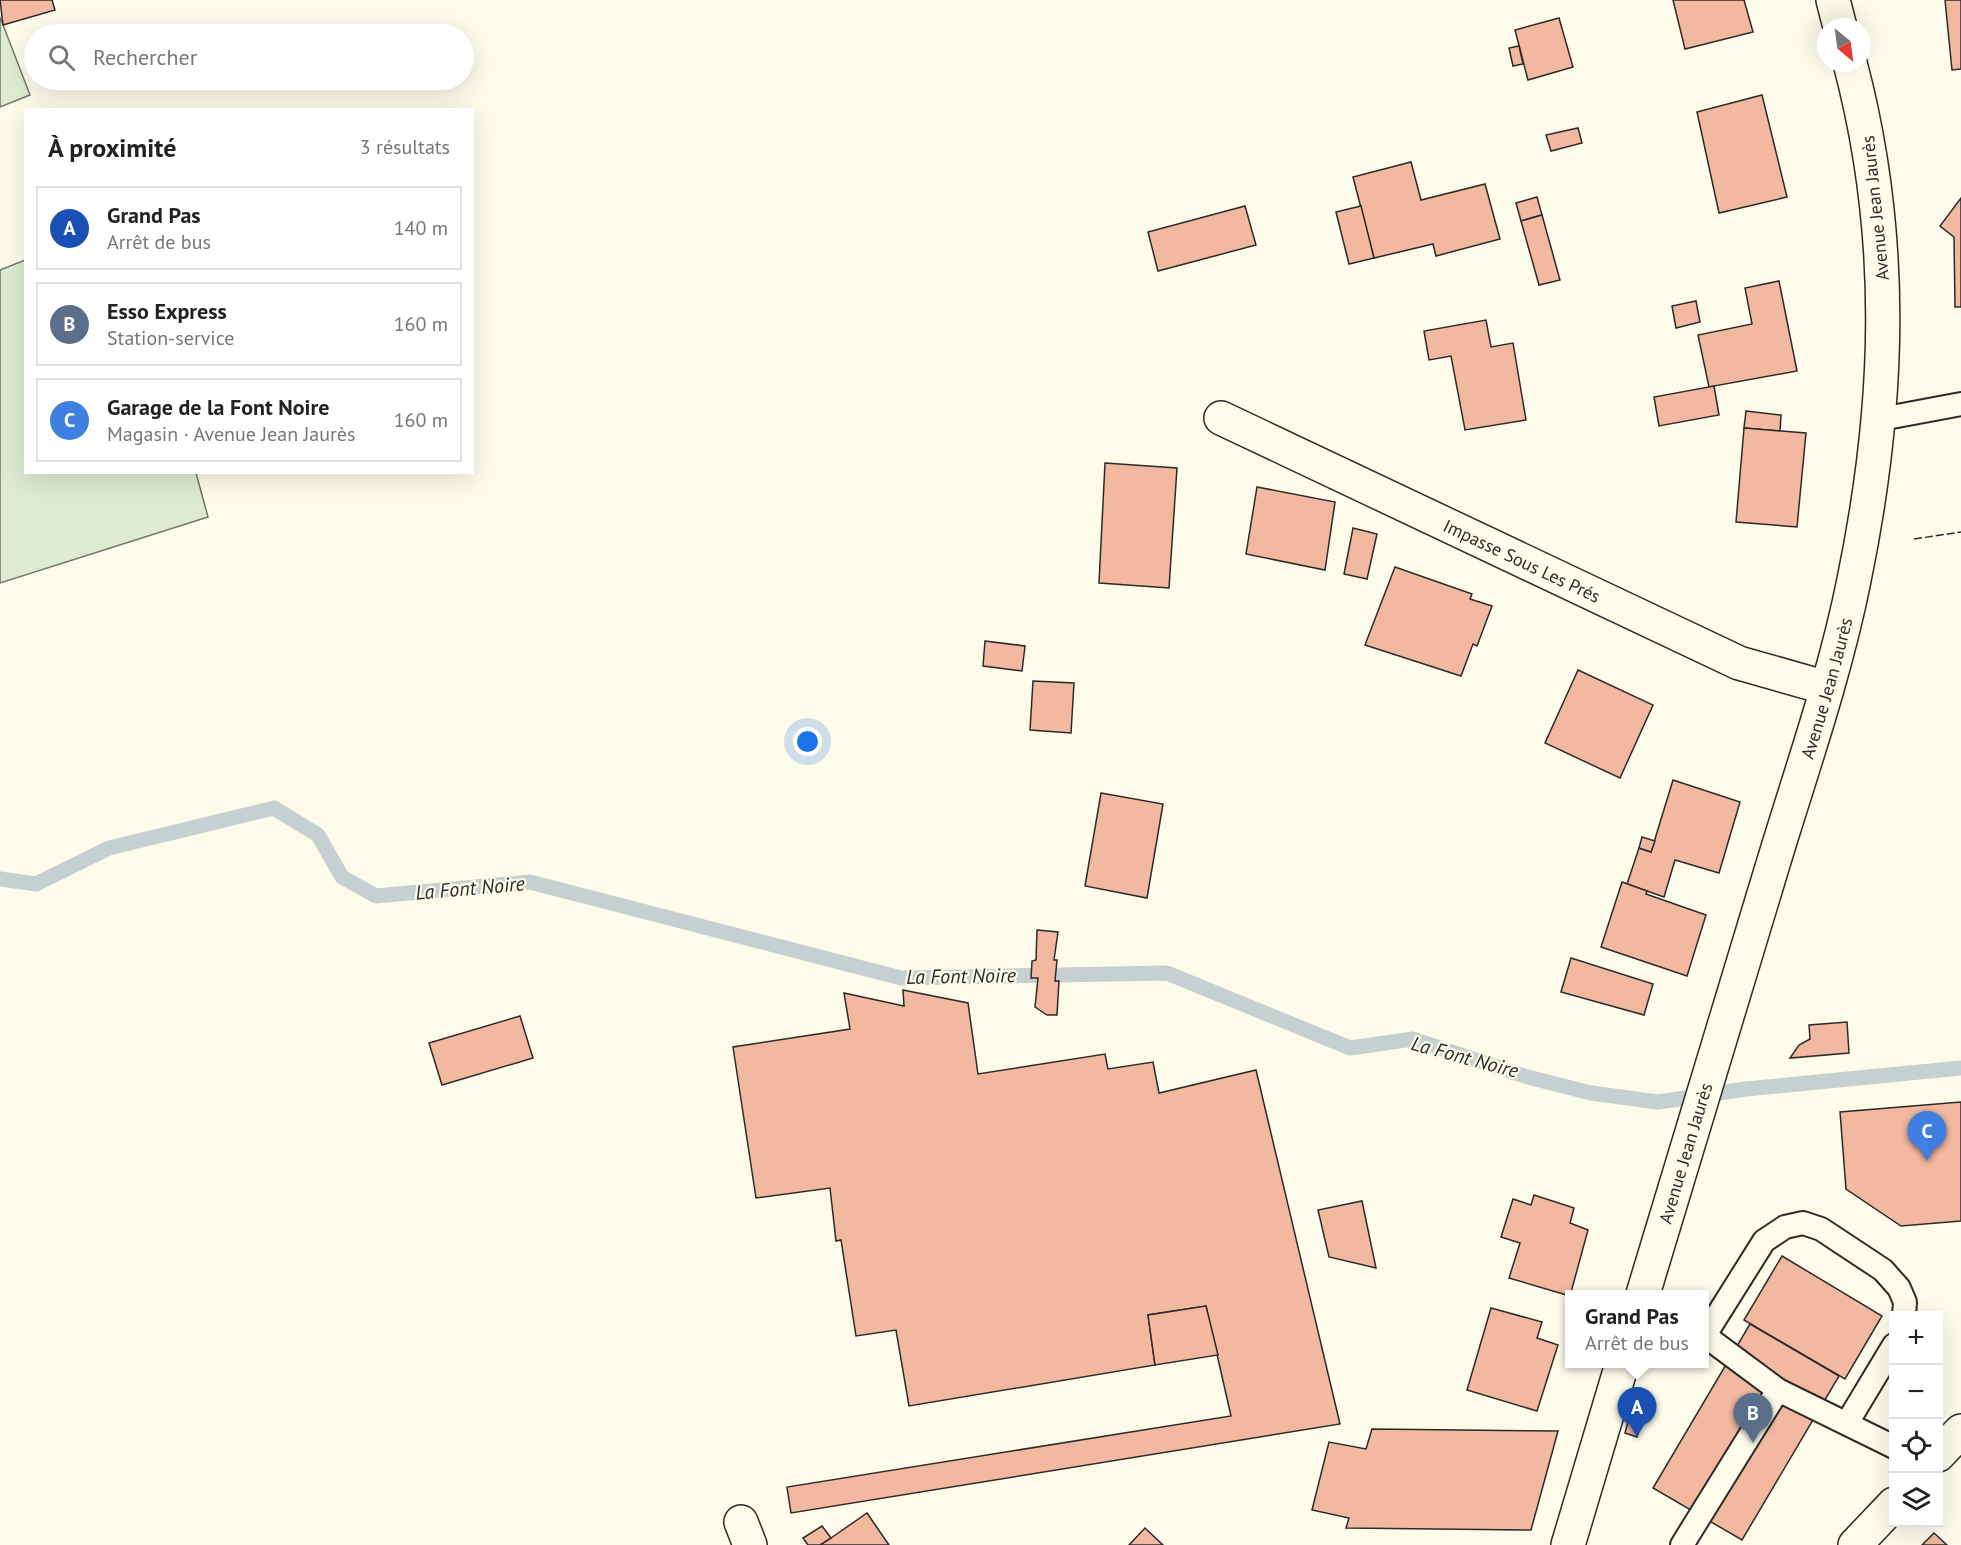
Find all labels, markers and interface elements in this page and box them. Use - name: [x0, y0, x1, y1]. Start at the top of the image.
- north arrow: [1817, 18, 1871, 72]
- search box: [24, 24, 474, 90]
- icon: search: [45, 41, 78, 74]
- text: Rechercher: [93, 43, 197, 71]
- text: À proximité: [48, 131, 176, 164]
- text: 3 résultats: [360, 134, 450, 160]
- street label: Avenue Jean Jaurès: [1856, 134, 1894, 282]
- text: Grand Pas: [107, 201, 201, 229]
- text: A: [63, 215, 76, 241]
- text: 140 m: [394, 215, 448, 241]
- text: Arrêt de bus: [107, 229, 211, 255]
- text: Esso Express: [107, 297, 227, 325]
- text: B: [64, 311, 75, 337]
- text: 160 m: [394, 311, 448, 337]
- text: Station-service: [107, 325, 234, 351]
- text: Garage de la Font Noire: [107, 393, 329, 421]
- text: C: [64, 407, 75, 433]
- text: 160 m: [394, 407, 448, 433]
- text: Magasin · Avenue Jean Jaurès: [107, 421, 355, 447]
- street label: Impasse Sous Les Prés: [1440, 513, 1604, 607]
- street label: Avenue Jean Jaurès: [1795, 615, 1857, 762]
- your location: [793, 727, 822, 756]
- water label: La Font Noire: [414, 870, 527, 906]
- water label: La Font Noire: [906, 962, 1017, 990]
- water label: La Font Noire: [1409, 1030, 1522, 1084]
- street label: Avenue Jean Jaurès: [1653, 1080, 1717, 1226]
- pin: C: [1908, 1112, 1946, 1161]
- popup: [1565, 1290, 1709, 1368]
- text: Grand Pas: [1585, 1302, 1679, 1330]
- map controls: [1889, 1311, 1943, 1527]
- button: +: [1889, 1311, 1943, 1365]
- text: Arrêt de bus: [1585, 1330, 1689, 1356]
- button: −: [1889, 1365, 1943, 1419]
- pin: A: [1618, 1388, 1656, 1437]
- pin: B: [1734, 1394, 1772, 1443]
- button: locate: [1889, 1419, 1943, 1473]
- button: layers: [1889, 1473, 1943, 1527]

